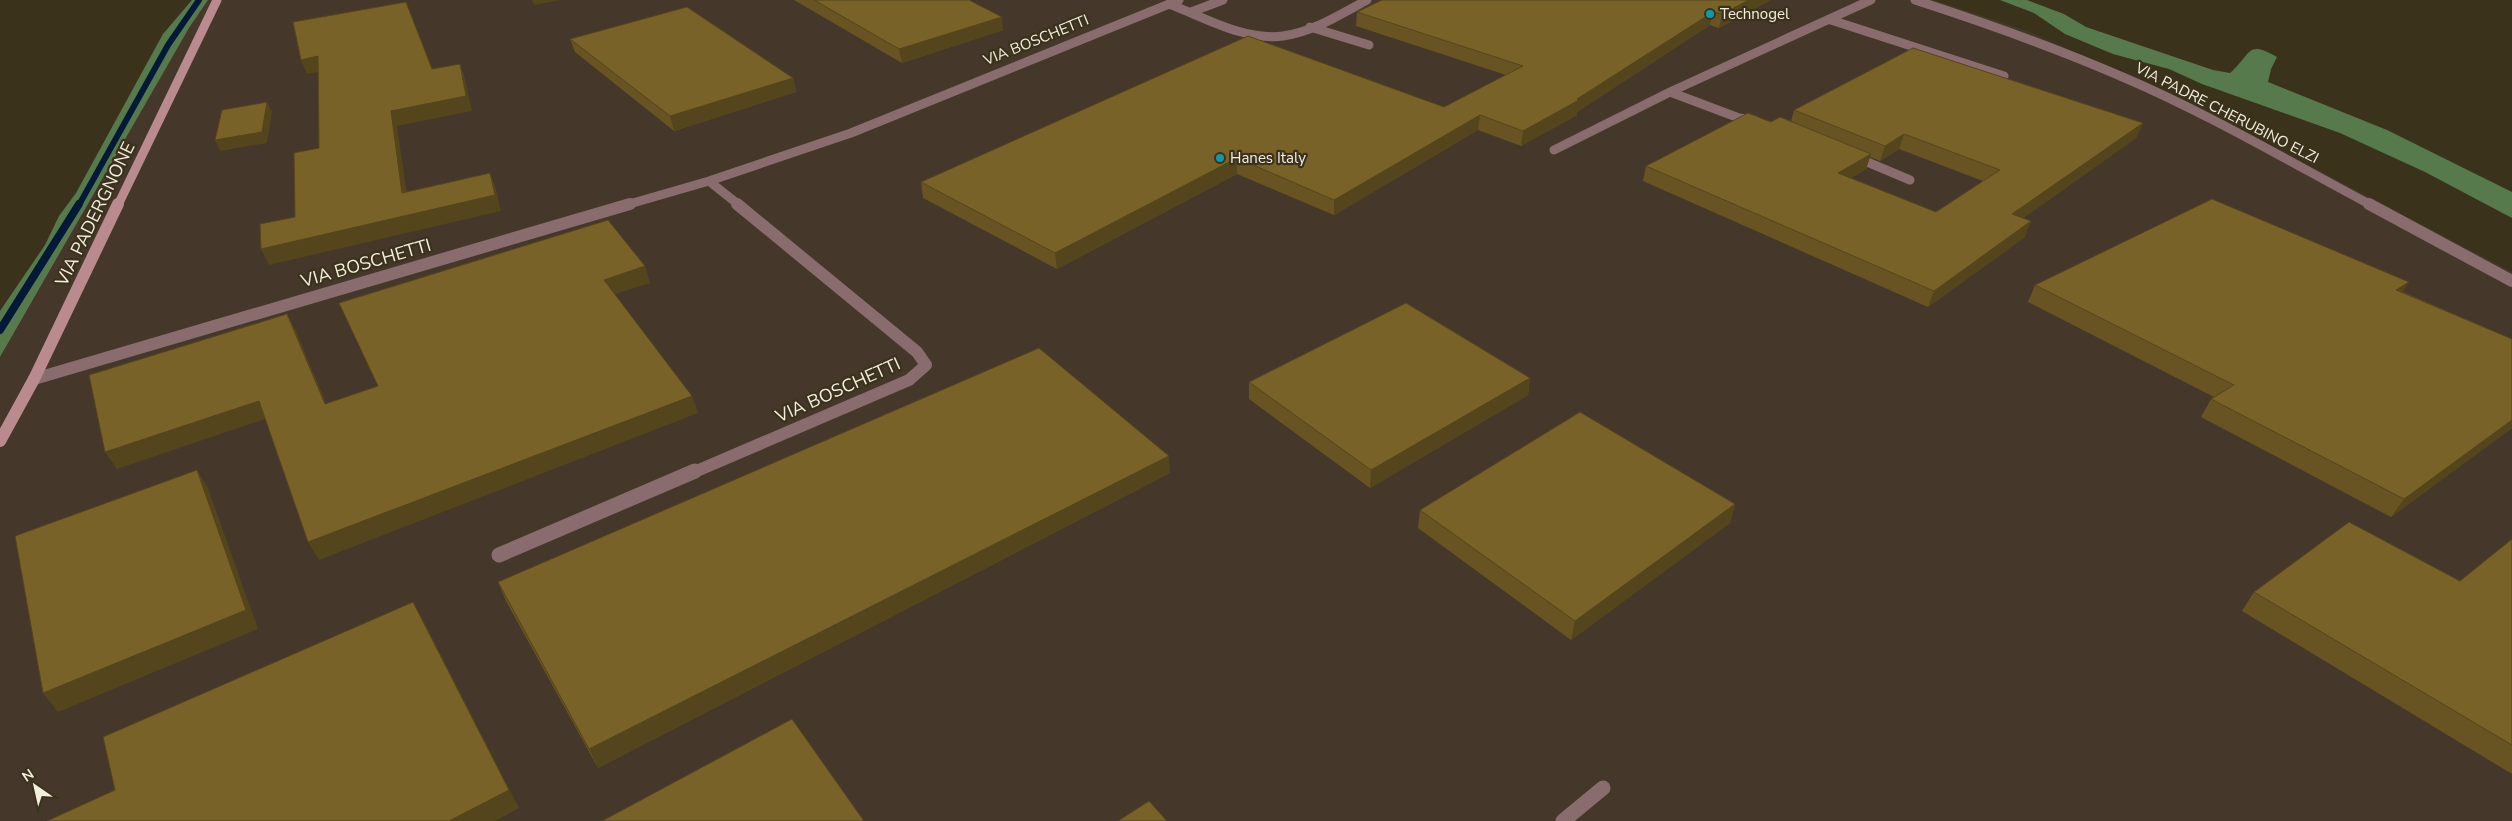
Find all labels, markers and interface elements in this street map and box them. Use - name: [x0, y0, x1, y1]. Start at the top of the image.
- place label: Technogel: [1720, 4, 1790, 24]
- marker: Technogel: [1704, 8, 1716, 20]
- street label: VIA BOSCHETTI: [979, 10, 1092, 71]
- street label: VIA PADRE CHERUBINO ELZI: [2131, 57, 2322, 168]
- street label: VIA PADERGNONE: [49, 138, 140, 291]
- place label: Hanes Italy: [1230, 148, 1306, 168]
- marker: Hanes Italy: [1214, 152, 1226, 164]
- street label: VIA BOSCHETTI: [297, 233, 434, 293]
- street label: VIA BOSCHETTI: [771, 352, 904, 429]
- north arrow: [10, 761, 60, 811]
- text: N: [18, 765, 38, 786]

